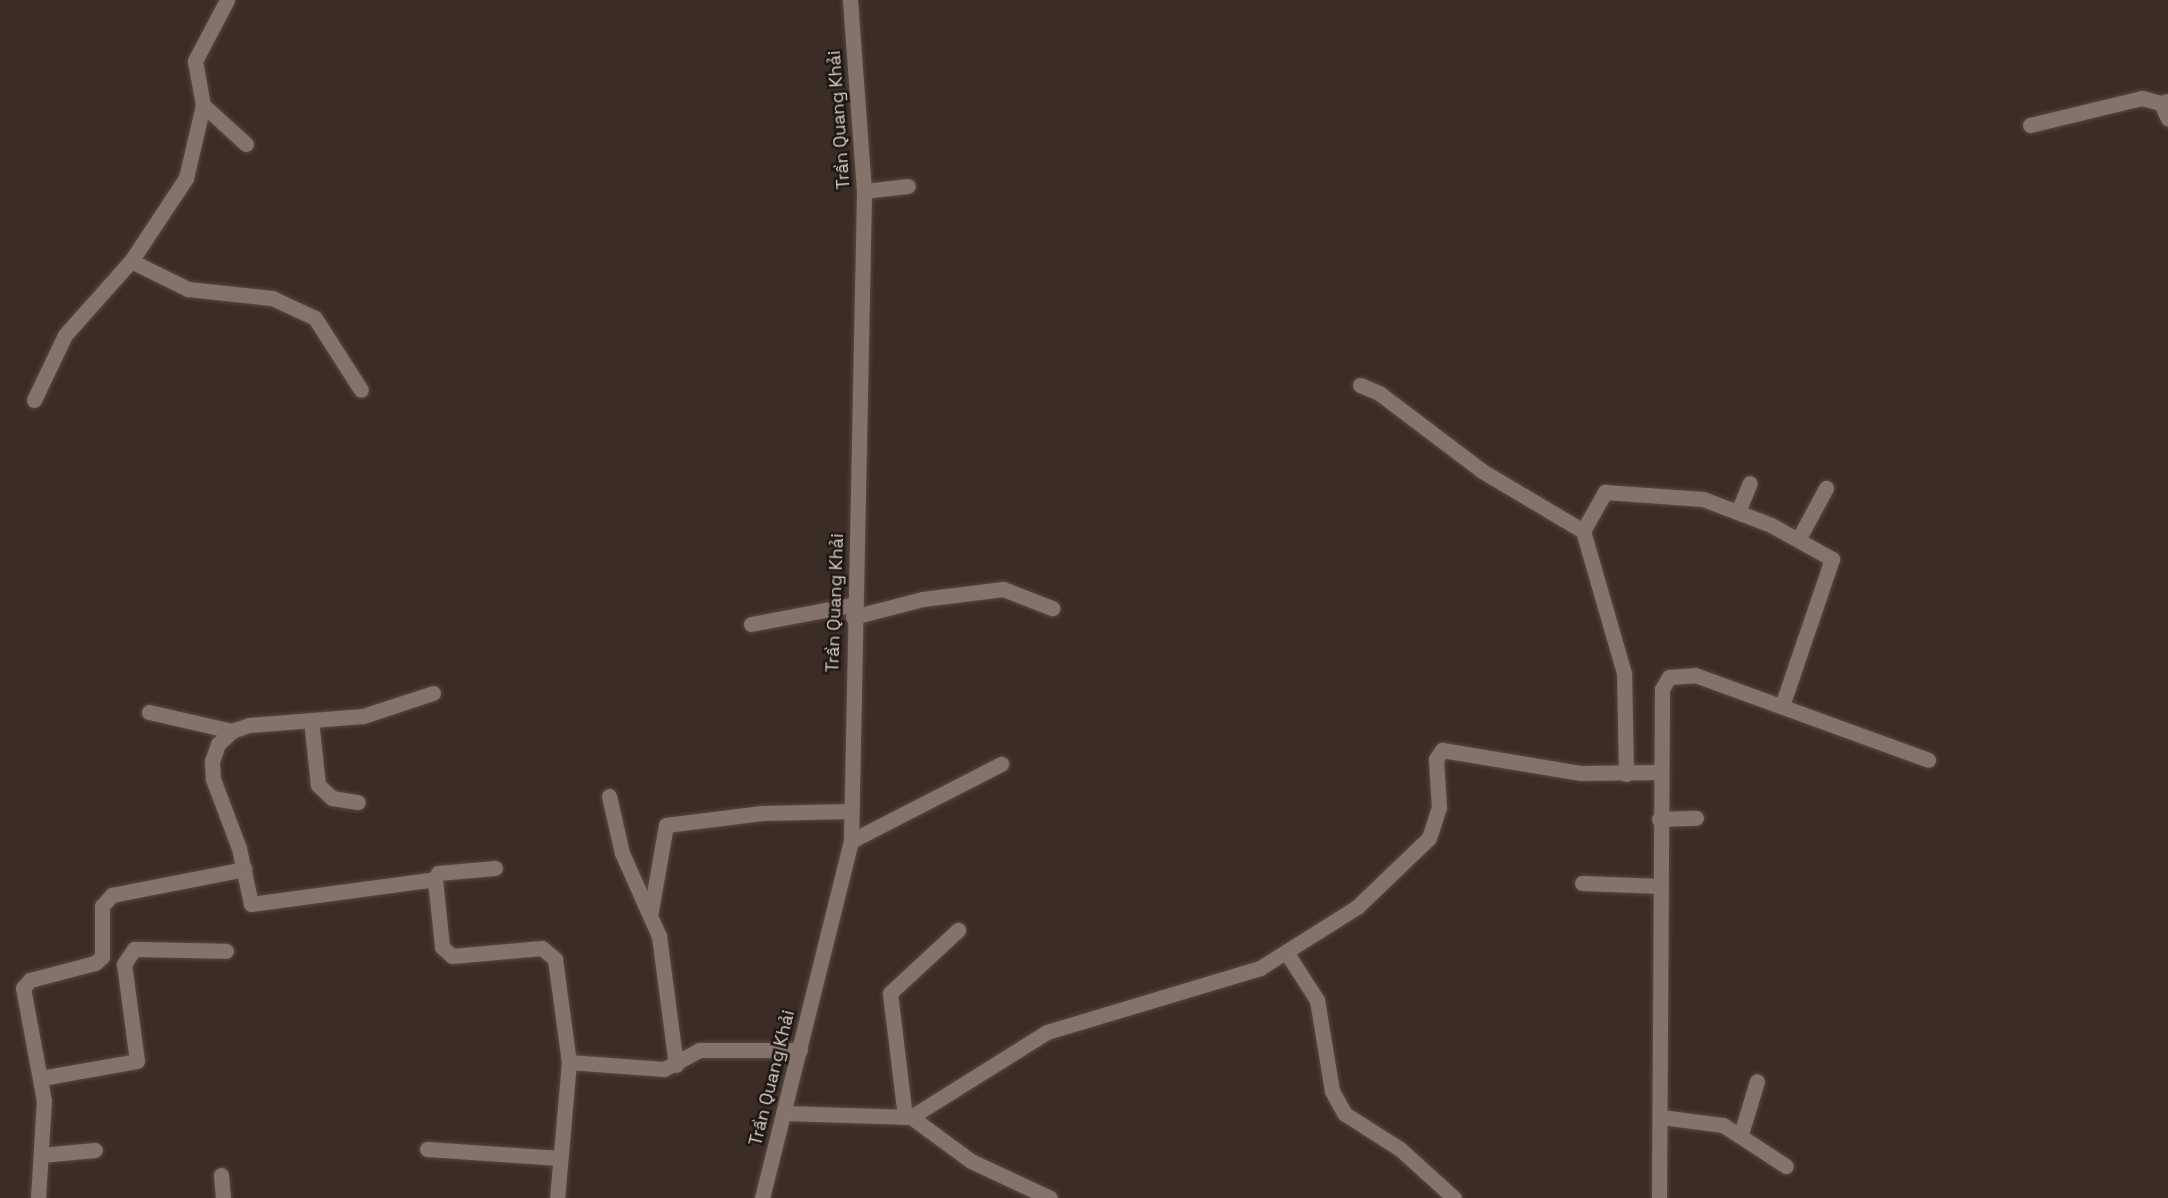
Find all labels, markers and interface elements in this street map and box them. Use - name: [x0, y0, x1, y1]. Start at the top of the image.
- street label: Trần Quang Khải: [823, 50, 855, 190]
- street label: Trần Quang Khải: [822, 533, 848, 673]
- street label: Trần Quang Khải: [745, 1008, 799, 1148]

